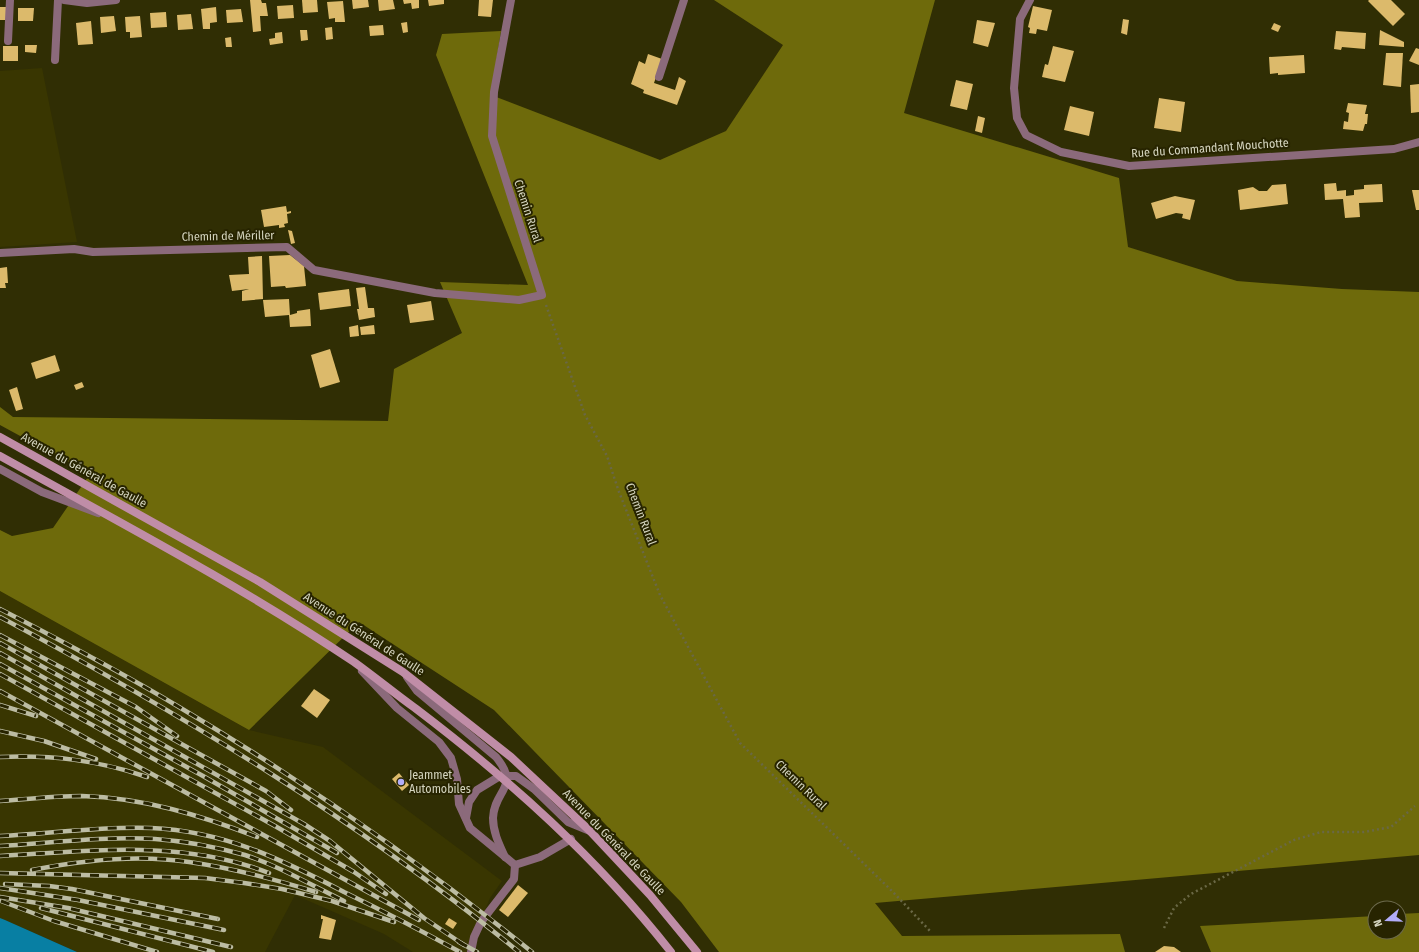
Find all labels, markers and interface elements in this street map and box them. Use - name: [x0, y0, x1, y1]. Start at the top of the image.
- street label: Rue du Commandant Mouchotte: [1131, 136, 1289, 160]
- street label: Chemin Rural: [511, 178, 545, 244]
- street label: Chemin de Mériller: [181, 228, 275, 244]
- street label: Avenue du Général de Gaulle: [19, 430, 149, 510]
- street label: Chemin Rural: [623, 481, 659, 547]
- street label: Avenue du Général de Gaulle: [301, 590, 427, 678]
- street label: Chemin Rural: [773, 757, 829, 813]
- place label: Jeammet Automobiles: [409, 768, 471, 796]
- marker: Jeammet Automobiles: [396, 777, 406, 787]
- street label: Avenue du Général de Gaulle: [560, 786, 668, 898]
- north arrow: [1367, 900, 1407, 940]
- text: N: [1371, 918, 1385, 928]

